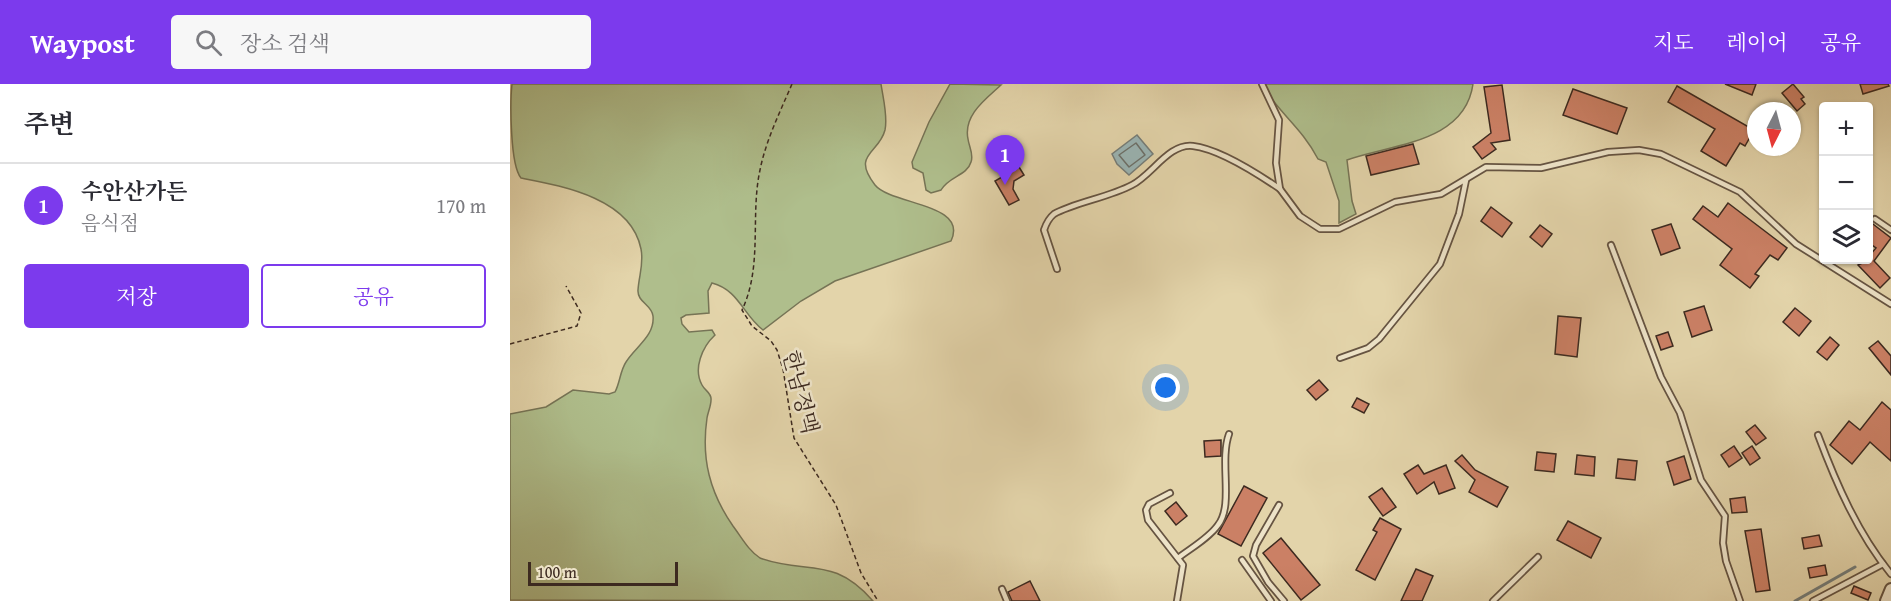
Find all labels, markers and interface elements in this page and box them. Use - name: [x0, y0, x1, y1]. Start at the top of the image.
- search box: [171, 15, 591, 69]
- text: Waypost: [30, 22, 135, 63]
- icon: search: [192, 26, 225, 59]
- text: 장소 검색: [240, 27, 330, 59]
- text: 지도: [1653, 27, 1694, 58]
- text: 레이어: [1727, 27, 1787, 58]
- text: 공유: [1820, 27, 1861, 58]
- north arrow: [1747, 102, 1801, 156]
- map controls: [1819, 102, 1873, 264]
- button: +: [1819, 102, 1873, 156]
- text: 주변: [24, 104, 74, 143]
- pin: 1: [986, 135, 1024, 185]
- button: −: [1819, 156, 1873, 210]
- text: 수안산가든: [81, 175, 187, 207]
- text: 1: [38, 191, 49, 220]
- text: 170 m: [436, 191, 486, 220]
- text: 음식점: [81, 208, 139, 237]
- button: layers: [1819, 210, 1873, 264]
- button: 저장: [24, 264, 249, 328]
- button: 공유: [261, 264, 486, 328]
- street label: 한남정맥: [775, 347, 827, 437]
- your location: [1151, 373, 1180, 402]
- scale bar: [528, 559, 678, 586]
- text: 100 m: [537, 560, 577, 584]

